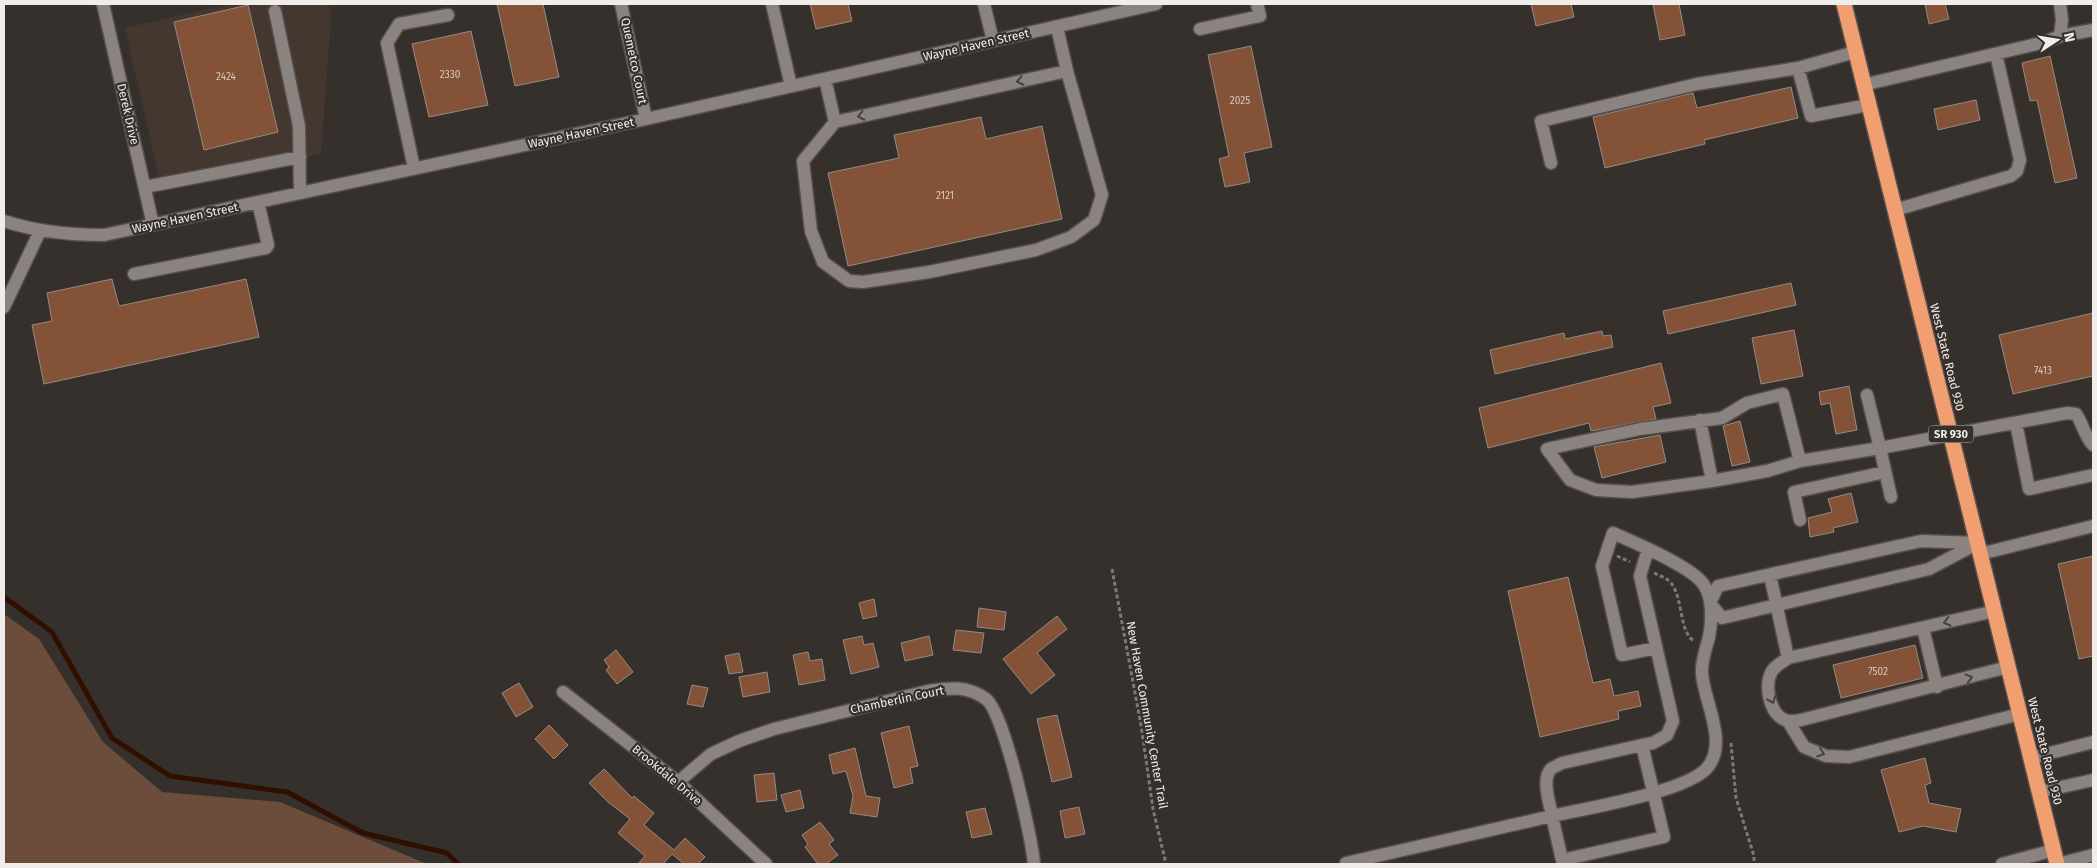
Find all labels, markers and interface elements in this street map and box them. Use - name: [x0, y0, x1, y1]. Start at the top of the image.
- north arrow: [2032, 15, 2082, 65]
- street label: Quemetco Court: [618, 17, 650, 106]
- street label: Wayne Haven Street: [922, 26, 1031, 64]
- text: N: [2060, 31, 2079, 44]
- house number: 2330: [440, 69, 461, 81]
- house number: 2424: [216, 71, 237, 83]
- one-way arrow: [1015, 75, 1024, 86]
- street label: Derek Drive: [114, 82, 142, 146]
- house number: 2025: [1230, 95, 1250, 107]
- one-way arrow: [856, 111, 865, 121]
- street label: Wayne Haven Street: [527, 115, 636, 151]
- house number: 2121: [936, 190, 954, 202]
- street label: Wayne Haven Street: [131, 200, 240, 236]
- street label: West State Road 930: [1927, 302, 1967, 412]
- house number: 7413: [2034, 365, 2052, 377]
- road number: SR 930: [1928, 426, 1974, 442]
- one-way arrow: [1943, 616, 1952, 627]
- street label: New Haven Community Center Trail: [1124, 620, 1171, 810]
- house number: 7502: [1868, 666, 1888, 678]
- one-way arrow: [1965, 673, 1973, 683]
- street label: Chamberlin Court: [849, 683, 946, 717]
- one-way arrow: [1766, 696, 1776, 704]
- street label: West State Road 930: [2025, 696, 2065, 806]
- street label: Brookdale Drive: [629, 742, 705, 808]
- one-way arrow: [1817, 747, 1825, 757]

